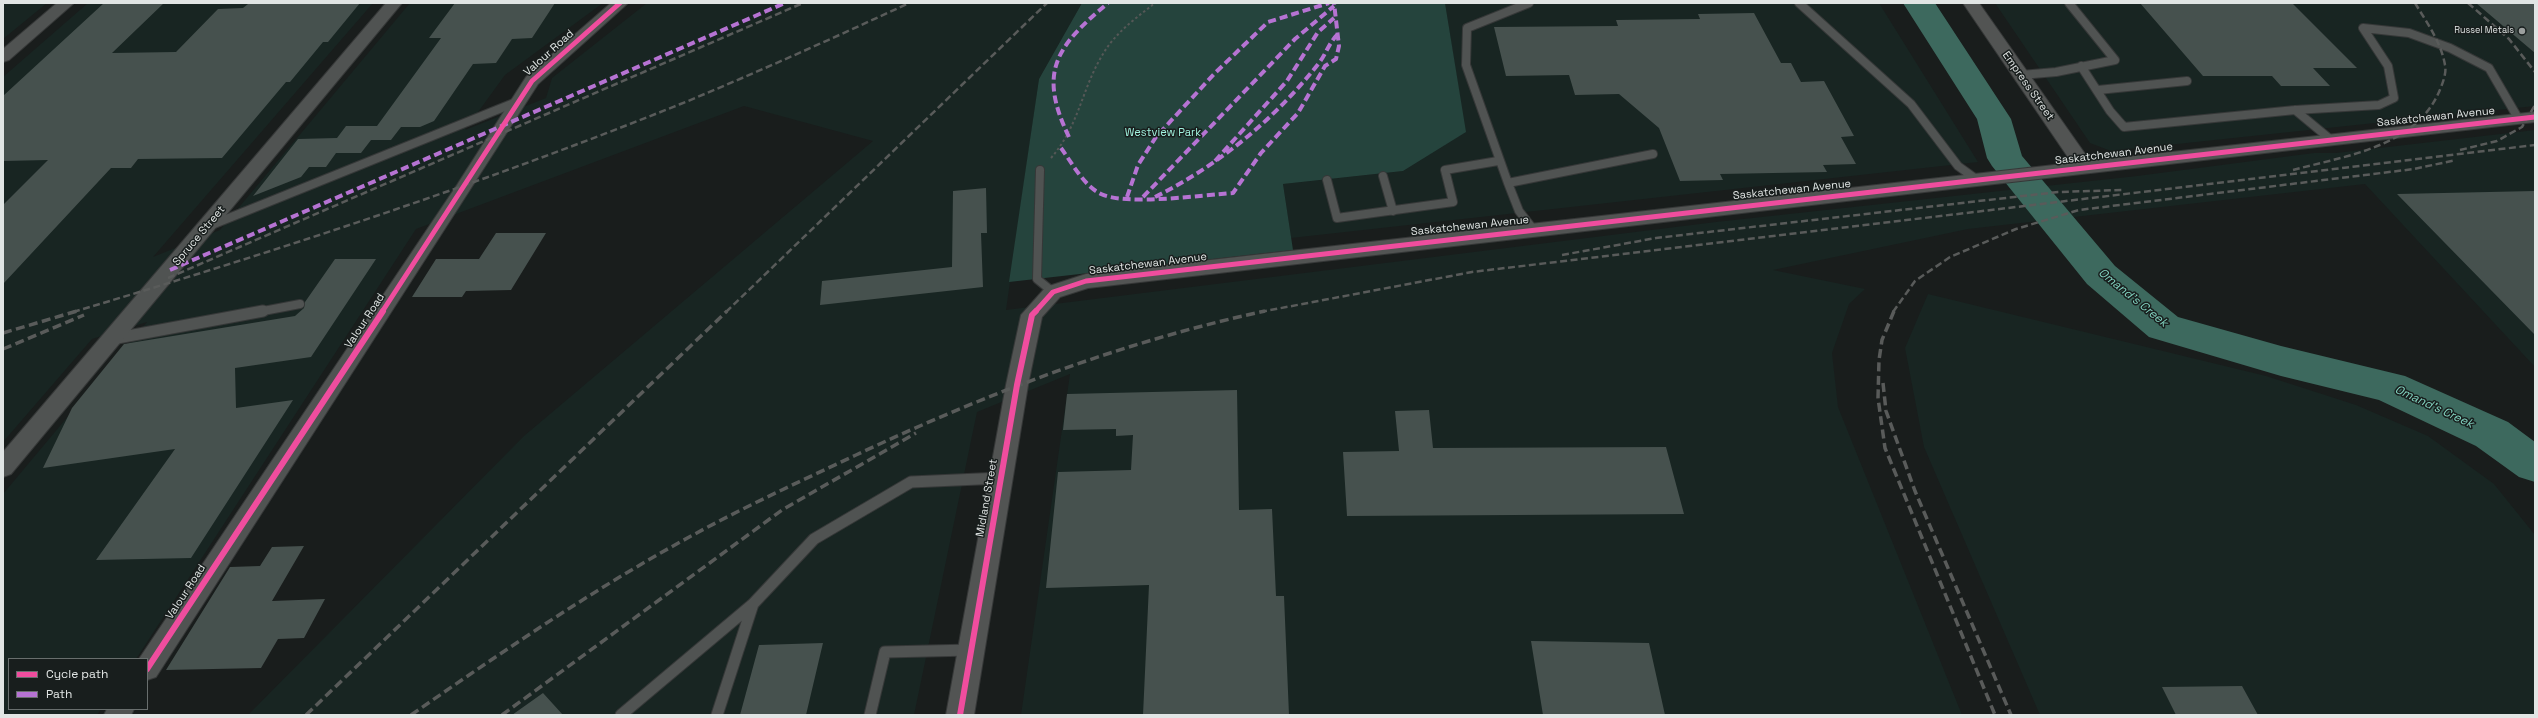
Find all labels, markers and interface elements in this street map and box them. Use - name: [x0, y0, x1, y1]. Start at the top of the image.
- place label: Russel Metals: [2454, 26, 2514, 36]
- marker: Russel Metals: [2517, 26, 2527, 36]
- street label: Valour Road: [521, 27, 577, 79]
- street label: Empress Street: [1999, 49, 2057, 123]
- street label: Saskatchewan Avenue: [2376, 104, 2496, 130]
- park label: Westview Park: [1125, 126, 1201, 140]
- street label: Saskatchewan Avenue: [2054, 140, 2174, 168]
- street label: Saskatchewan Avenue: [1732, 177, 1852, 203]
- street label: Spruce Street: [170, 203, 228, 269]
- street label: Saskatchewan Avenue: [1410, 213, 1530, 239]
- street label: Saskatchewan Avenue: [1088, 250, 1208, 278]
- water label: Omand's Creek: [2095, 266, 2171, 330]
- street label: Valour Road: [342, 291, 388, 351]
- water label: Omand's Creek: [2392, 382, 2476, 432]
- street label: Midland Street: [974, 458, 1000, 538]
- street label: Valour Road: [163, 562, 209, 622]
- legend: [8, 658, 148, 710]
- text: Cycle path: [46, 666, 108, 682]
- text: Path: [46, 686, 72, 702]

